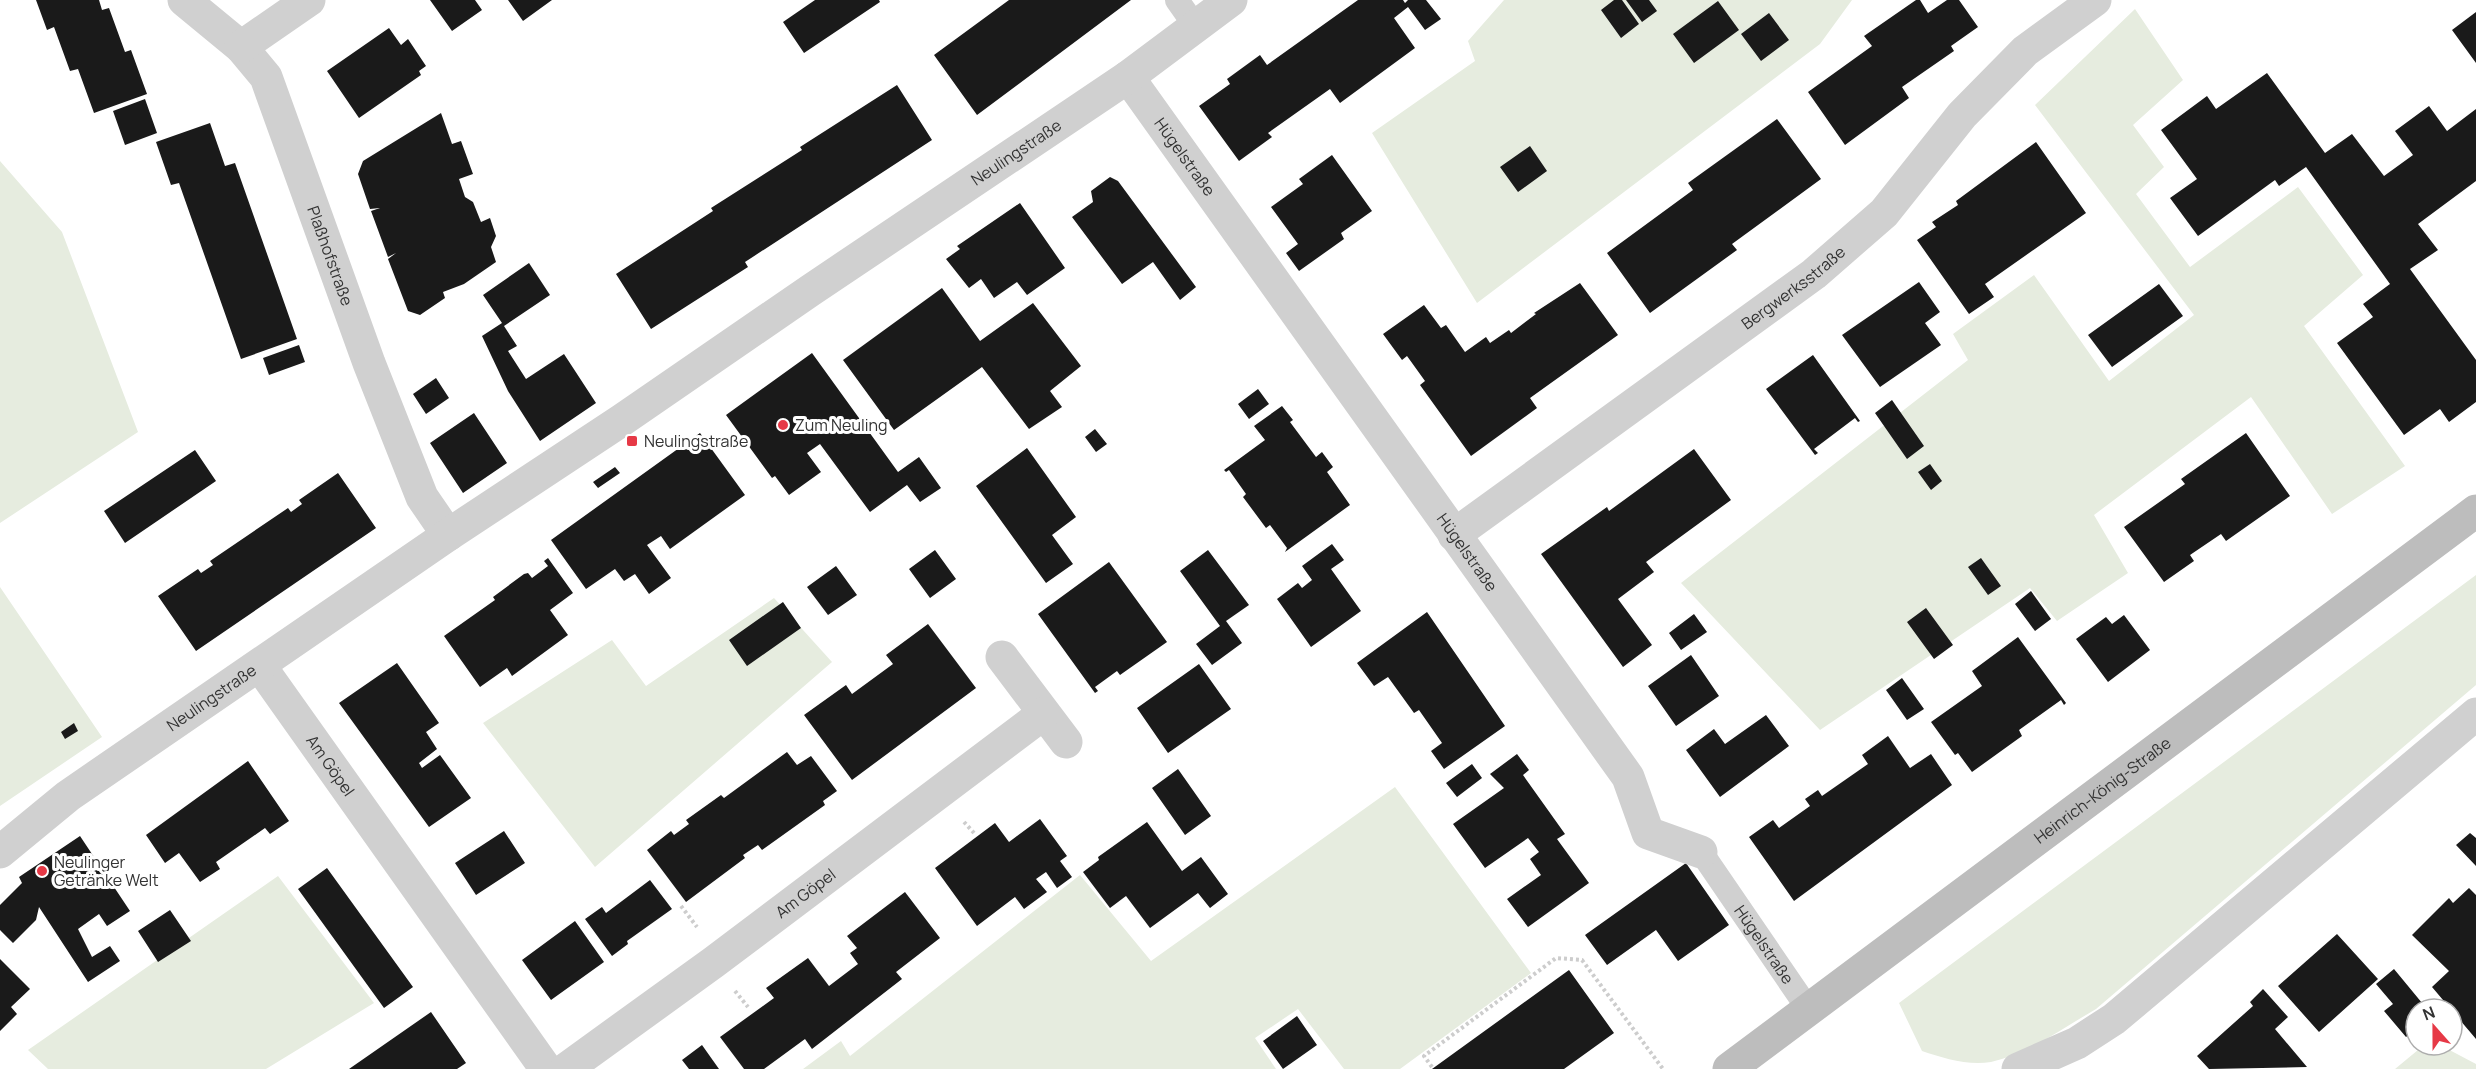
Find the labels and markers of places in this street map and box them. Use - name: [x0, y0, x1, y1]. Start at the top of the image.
- place label: Zum Neuling: [795, 414, 887, 436]
- marker: Zum Neuling: [776, 418, 790, 432]
- place label: Neulingstraße: [644, 430, 748, 452]
- marker: Neulingstraße: [625, 434, 639, 448]
- place label: Neulinger Getränke Welt: [54, 851, 159, 891]
- marker: Neulinger Getränke Welt: [35, 864, 49, 878]

